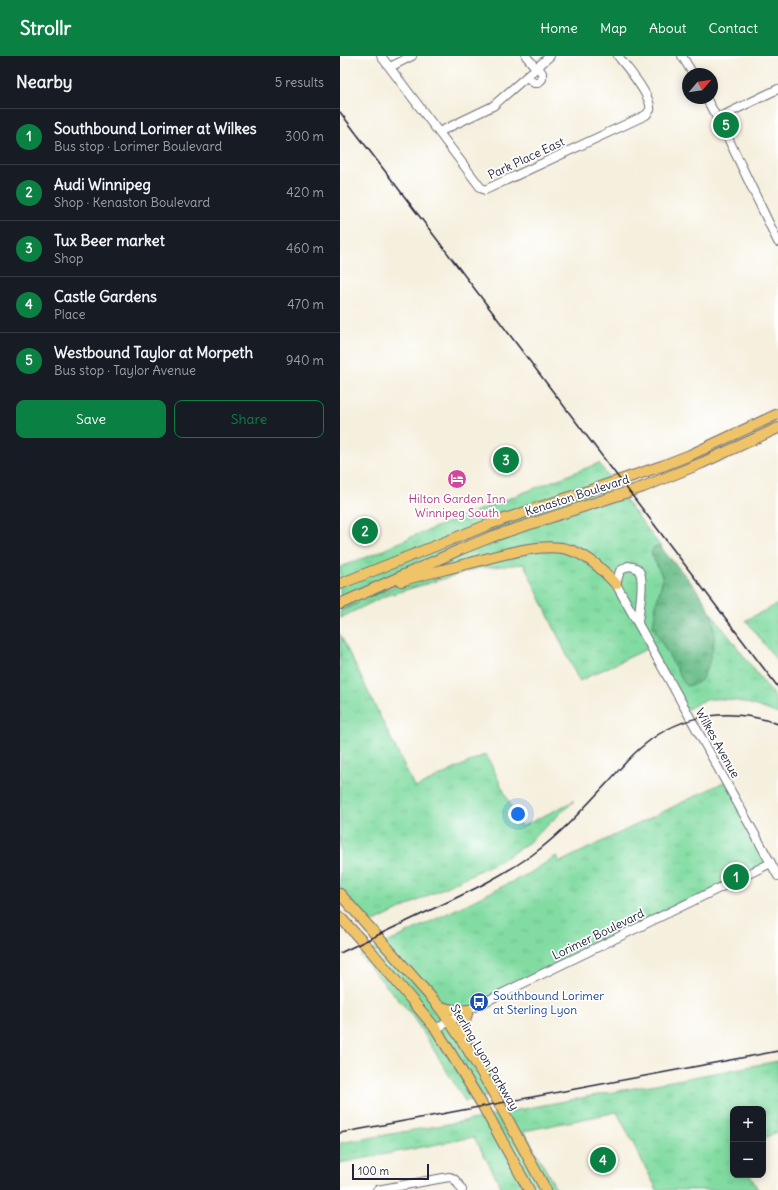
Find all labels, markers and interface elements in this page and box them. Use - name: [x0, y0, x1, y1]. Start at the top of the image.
- text: Strollr: [20, 16, 71, 40]
- text: Home: [540, 19, 578, 37]
- text: Map: [600, 19, 627, 37]
- text: About: [649, 19, 687, 37]
- text: Contact: [709, 19, 758, 37]
- north arrow: [682, 68, 718, 104]
- text: Nearby: [16, 71, 72, 93]
- text: 5 results: [275, 74, 324, 91]
- pin: 5: [713, 110, 739, 140]
- text: Southbound Lorimer at Wilkes: [54, 119, 257, 138]
- text: 1: [26, 128, 32, 145]
- text: 300 m: [285, 128, 324, 145]
- street label: Park Place East: [485, 134, 567, 182]
- text: Bus stop · Lorimer Boulevard: [54, 138, 222, 155]
- text: Audi Winnipeg: [54, 175, 151, 194]
- text: 2: [25, 184, 33, 201]
- text: 420 m: [286, 184, 324, 201]
- text: Shop · Kenaston Boulevard: [54, 194, 210, 211]
- text: Tux Beer market: [54, 231, 165, 250]
- text: 3: [25, 240, 33, 257]
- text: 460 m: [286, 240, 324, 257]
- text: Shop: [54, 250, 83, 267]
- text: Castle Gardens: [54, 287, 157, 306]
- text: 4: [25, 296, 33, 313]
- text: 470 m: [287, 296, 324, 313]
- text: Place: [54, 306, 85, 323]
- text: Westbound Taylor at Morpeth: [54, 343, 253, 362]
- text: 5: [25, 352, 33, 369]
- text: 940 m: [286, 352, 324, 369]
- text: Bus stop · Taylor Avenue: [54, 362, 196, 379]
- button: Save: [16, 400, 166, 438]
- button: Share: [174, 400, 324, 438]
- pin: 3: [493, 445, 519, 475]
- hotel icon: Hilton Garden Inn Winnipeg South: [446, 468, 468, 490]
- street label: Kenaston Boulevard: [523, 471, 631, 519]
- place label: Hilton Garden Inn Winnipeg South: [408, 491, 506, 520]
- pin: 2: [352, 516, 378, 546]
- street label: Wilkes Avenue: [693, 706, 743, 780]
- your location: [508, 804, 528, 824]
- pin: 1: [723, 862, 749, 892]
- street label: Lorimer Boulevard: [549, 905, 647, 963]
- place label: Southbound Lorimer at Sterling Lyon: [493, 988, 604, 1017]
- bus stop icon: Southbound Lorimer at Sterling Lyon: [468, 991, 490, 1013]
- street label: Sterling Lyon Parkway: [447, 1001, 523, 1113]
- map controls: [730, 1106, 766, 1178]
- button: +: [730, 1106, 766, 1142]
- button: −: [730, 1142, 766, 1178]
- pin: 4: [590, 1145, 616, 1175]
- scale bar: [352, 1162, 429, 1181]
- text: 100 m: [358, 1164, 389, 1178]

